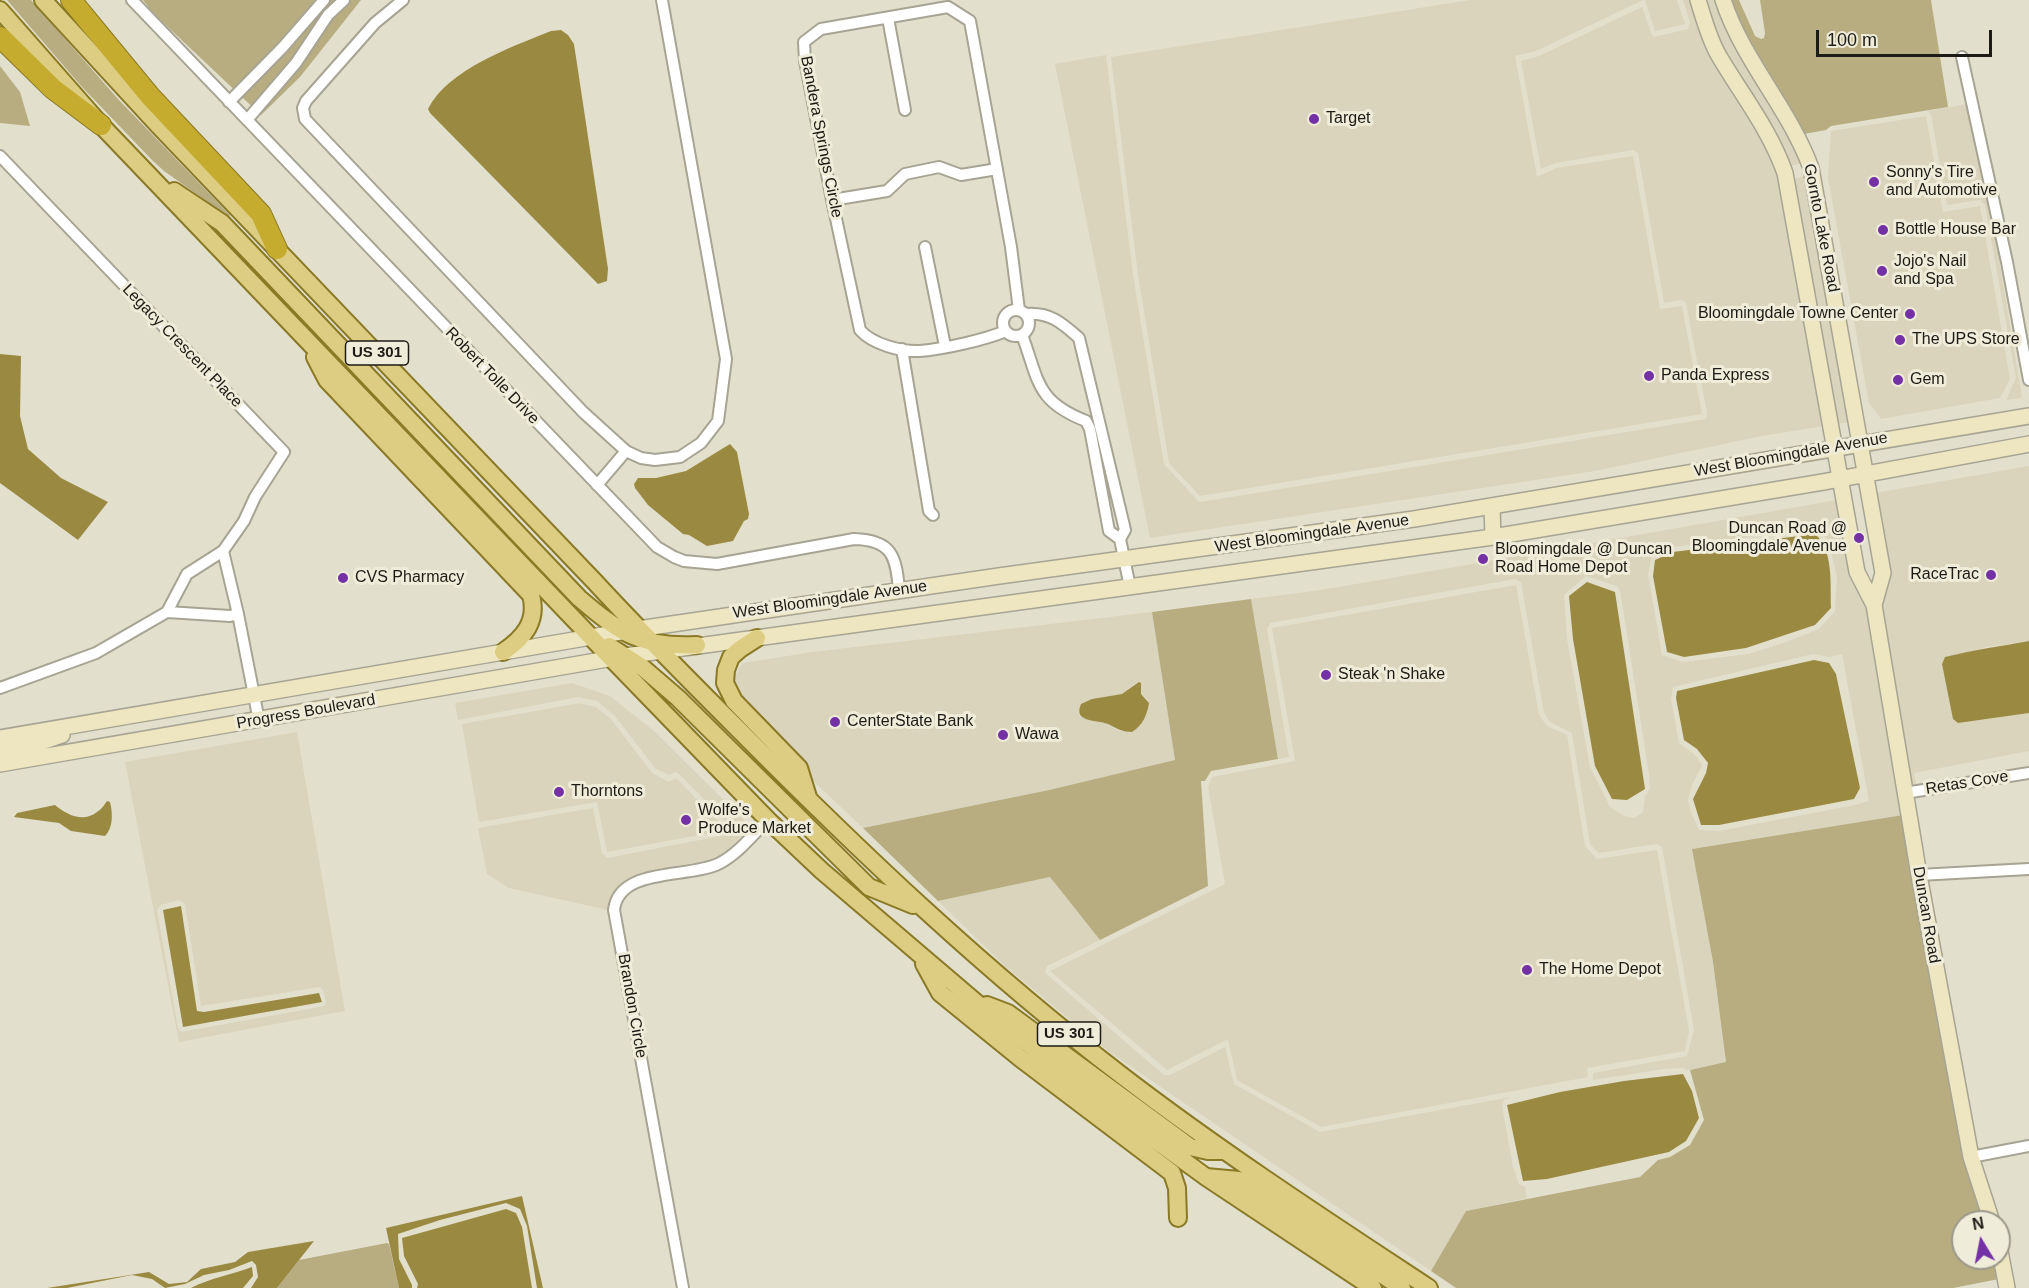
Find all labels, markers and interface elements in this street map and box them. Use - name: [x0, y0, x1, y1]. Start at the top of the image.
- scale bar: [1819, 18, 1994, 56]
- text: 100 m: [1827, 30, 1877, 50]
- street label: Bandera Springs Circle: [796, 54, 846, 220]
- place label: Target: [1326, 109, 1370, 129]
- marker: Target: [1307, 112, 1321, 126]
- street label: Gornto Lake Road: [1799, 162, 1843, 294]
- place label: Sonny's Tire and Automotive: [1886, 163, 1997, 201]
- marker: Sonny's Tire and Automotive: [1867, 175, 1881, 189]
- place label: Bottle House Bar: [1895, 220, 2016, 240]
- marker: Bottle House Bar: [1876, 223, 1890, 237]
- place label: Jojo's Nail and Spa: [1894, 252, 1966, 290]
- marker: Jojo's Nail and Spa: [1875, 264, 1889, 278]
- street label: Legacy Crescent Place: [118, 280, 246, 412]
- place label: Bloomingdale Towne Center: [1698, 304, 1898, 324]
- marker: Bloomingdale Towne Center: [1903, 307, 1917, 321]
- street label: Robert Tolle Drive: [441, 324, 543, 428]
- place label: The UPS Store: [1912, 330, 2020, 350]
- marker: The UPS Store: [1893, 333, 1907, 347]
- road number: US 301: [346, 341, 409, 365]
- place label: Panda Express: [1661, 366, 1770, 386]
- marker: Panda Express: [1642, 369, 1656, 383]
- place label: Gem: [1910, 370, 1945, 390]
- marker: Gem: [1891, 373, 1905, 387]
- street label: West Bloomingdale Avenue: [1693, 429, 1889, 481]
- street label: West Bloomingdale Avenue: [1214, 511, 1410, 557]
- place label: Duncan Road @ Bloomingdale Avenue: [1692, 519, 1847, 557]
- marker: Duncan Road @ Bloomingdale Avenue: [1852, 531, 1866, 545]
- place label: Bloomingdale @ Duncan Road Home Depot: [1495, 540, 1672, 578]
- marker: Bloomingdale @ Duncan Road Home Depot: [1476, 552, 1490, 566]
- place label: RaceTrac: [1910, 565, 1979, 585]
- place label: CVS Pharmacy: [355, 568, 464, 588]
- marker: RaceTrac: [1984, 568, 1998, 582]
- marker: CVS Pharmacy: [336, 571, 350, 585]
- street label: West Bloomingdale Avenue: [732, 577, 928, 623]
- place label: Steak 'n Shake: [1338, 665, 1445, 685]
- marker: Steak 'n Shake: [1319, 668, 1333, 682]
- street label: Progress Boulevard: [235, 690, 377, 734]
- place label: CenterState Bank: [847, 712, 973, 732]
- marker: CenterState Bank: [828, 715, 842, 729]
- place label: Wawa: [1015, 725, 1059, 745]
- marker: Wawa: [996, 728, 1010, 742]
- street label: Retas Cove: [1924, 767, 2010, 799]
- place label: Thorntons: [571, 782, 643, 802]
- marker: Thorntons: [552, 785, 566, 799]
- place label: Wolfe's Produce Market: [698, 801, 811, 839]
- marker: Wolfe's Produce Market: [679, 813, 693, 827]
- street label: Duncan Road: [1908, 865, 1944, 965]
- street label: Brandon Circle: [613, 952, 651, 1060]
- place label: The Home Depot: [1539, 960, 1661, 980]
- marker: The Home Depot: [1520, 963, 1534, 977]
- road number: US 301: [1038, 1022, 1100, 1046]
- north arrow: [1951, 1210, 2011, 1270]
- text: N: [1971, 1214, 1985, 1233]

